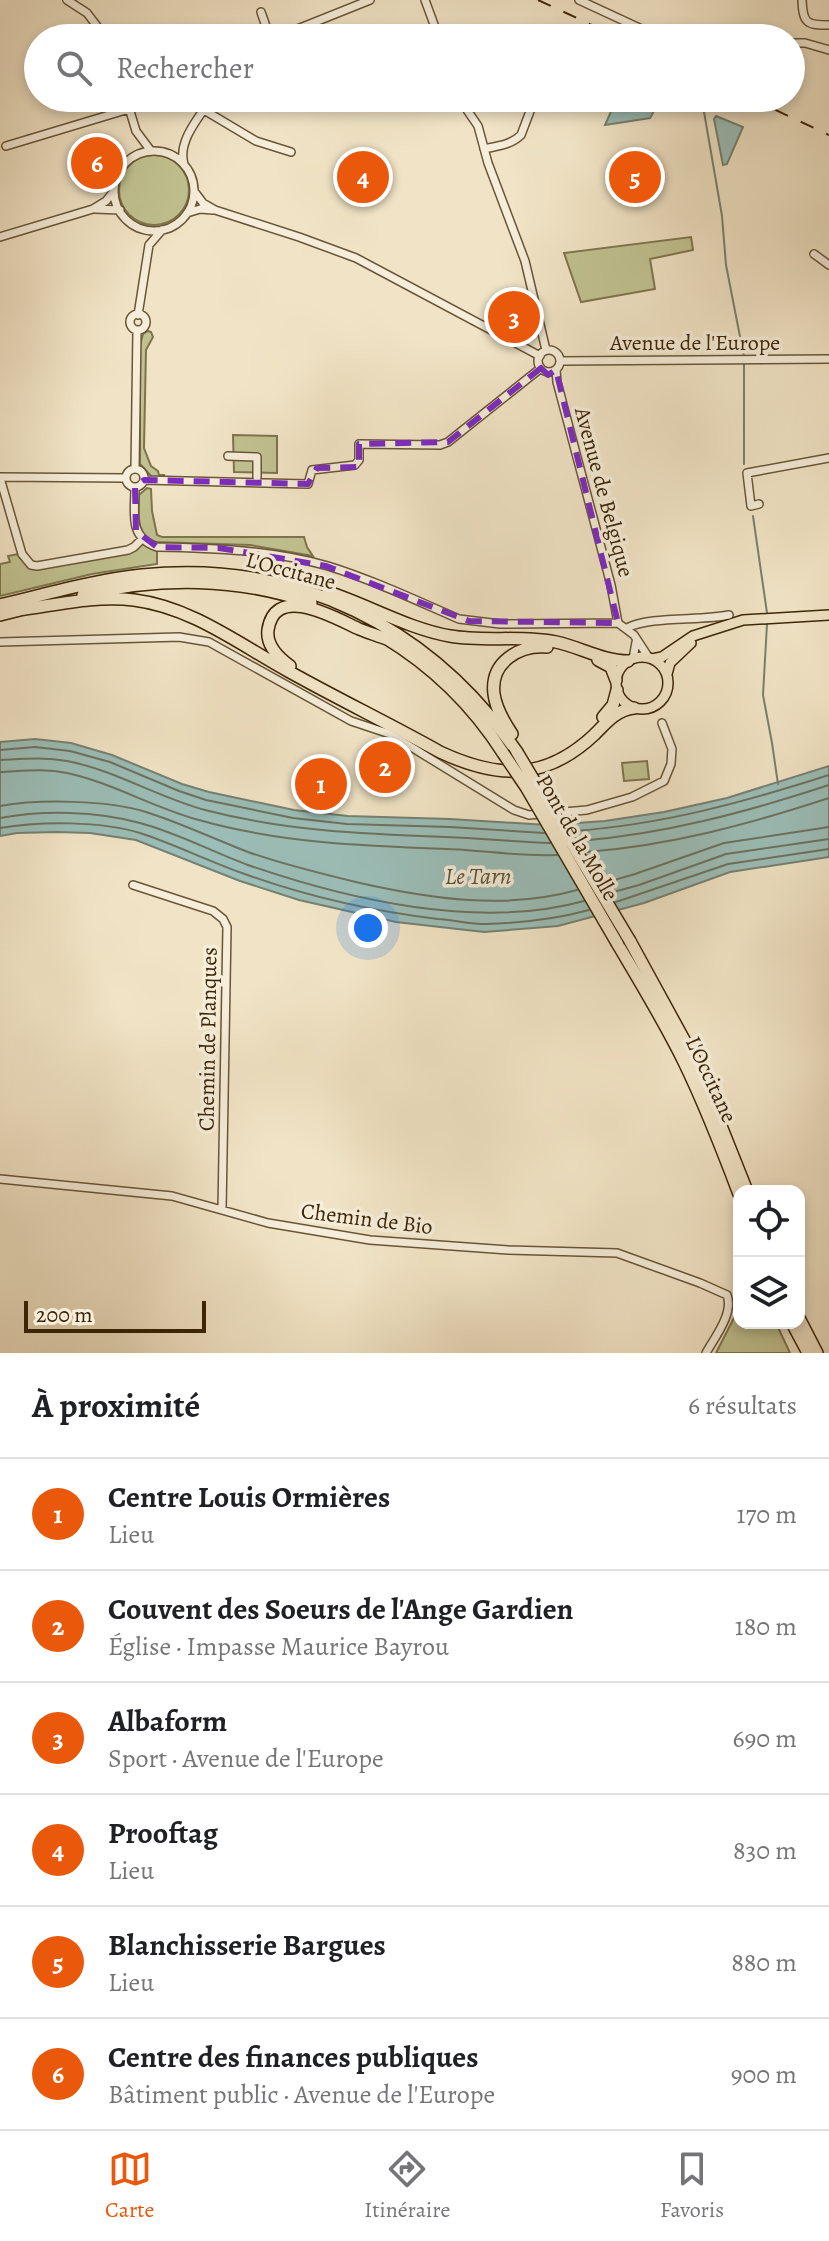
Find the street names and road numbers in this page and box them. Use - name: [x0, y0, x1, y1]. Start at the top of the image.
- street label: Avenue de l'Europe: [609, 328, 780, 358]
- street label: Avenue de Belgique: [567, 403, 641, 580]
- street label: L'Occitane: [242, 545, 339, 597]
- street label: Pont de la Molle: [529, 769, 626, 906]
- street label: Chemin de Planques: [191, 947, 225, 1131]
- street label: L'Occitane: [678, 1031, 744, 1127]
- street label: Chemin de Bio: [299, 1196, 434, 1242]

